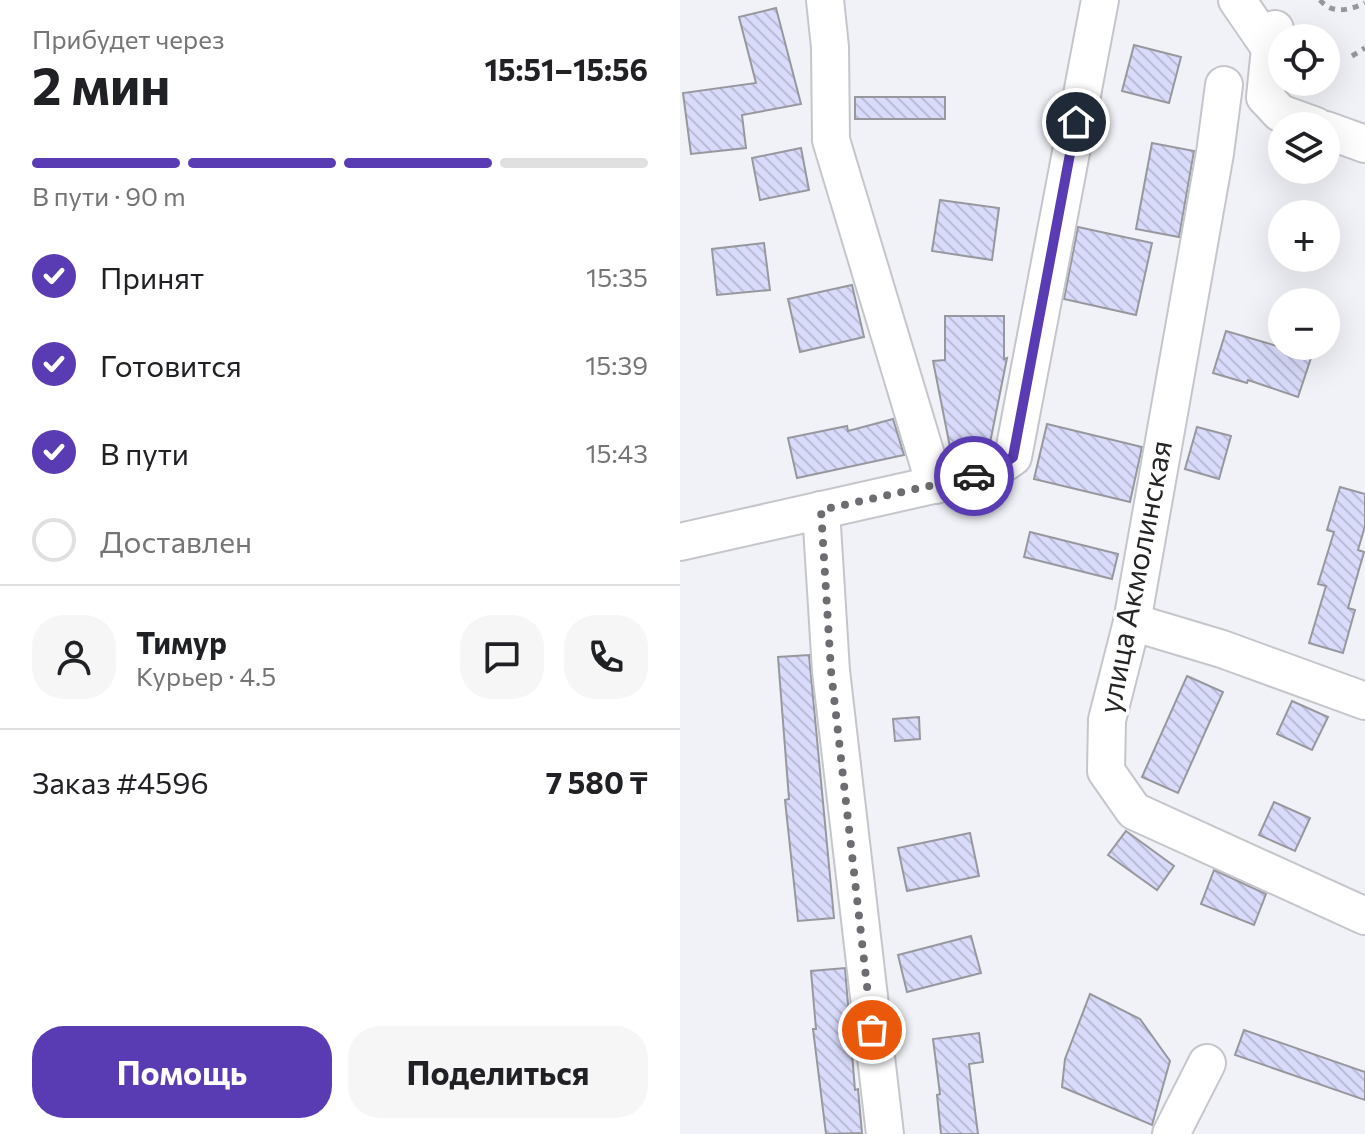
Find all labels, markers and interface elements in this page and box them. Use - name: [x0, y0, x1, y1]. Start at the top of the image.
- text: Прибудет через: [32, 23, 225, 54]
- map controls: [1268, 24, 1340, 360]
- button: locate: [1268, 24, 1340, 96]
- text: 15:51–15:56: [485, 50, 648, 87]
- text: 2 мин: [32, 52, 170, 116]
- pin: [1042, 88, 1110, 156]
- icon: home: [1054, 100, 1098, 144]
- button: layers: [1268, 112, 1340, 184]
- text: В пути · 90 m: [32, 180, 186, 211]
- button: +: [1268, 200, 1340, 272]
- icon: check: [32, 254, 76, 298]
- text: Принят: [100, 258, 204, 295]
- text: 15:35: [586, 261, 648, 292]
- button: −: [1268, 288, 1340, 360]
- icon: check: [32, 342, 76, 386]
- text: Готовится: [100, 346, 242, 383]
- text: 15:39: [585, 349, 648, 380]
- icon: check: [32, 430, 76, 474]
- text: В пути: [100, 434, 189, 471]
- courier: [934, 436, 1014, 516]
- text: 15:43: [585, 437, 648, 468]
- street label: улица Акмолинская: [1089, 437, 1178, 716]
- icon: car: [952, 454, 996, 498]
- text: Доставлен: [100, 522, 252, 559]
- button: person: [32, 615, 116, 699]
- button: chat: [460, 615, 544, 699]
- button: phone: [564, 615, 648, 699]
- text: Тимур: [136, 623, 227, 660]
- text: Курьер · 4.5: [136, 660, 276, 691]
- text: Заказ #4596: [32, 763, 209, 800]
- text: 7 580 ₸: [546, 763, 648, 800]
- pin: [838, 996, 906, 1064]
- icon: bag: [850, 1008, 894, 1052]
- button: Помощь: [32, 1026, 332, 1118]
- button: Поделиться: [348, 1026, 648, 1118]

